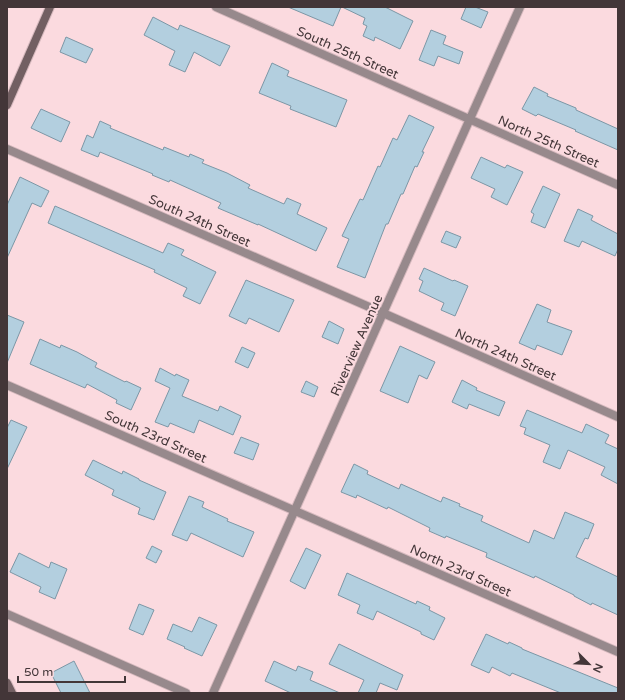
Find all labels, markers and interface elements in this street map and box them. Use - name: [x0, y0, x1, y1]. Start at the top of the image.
- street label: South 25th Street: [294, 23, 401, 83]
- street label: North 25th Street: [495, 112, 602, 171]
- street label: South 24th Street: [146, 191, 253, 251]
- street label: Riverview Avenue: [327, 292, 386, 399]
- street label: North 24th Street: [452, 325, 559, 384]
- street label: South 23rd Street: [102, 407, 209, 467]
- street label: North 23rd Street: [407, 541, 514, 600]
- north arrow: [569, 644, 609, 684]
- scale bar: [18, 658, 125, 684]
- text: N: [590, 661, 605, 675]
- text: 50 m: [24, 665, 53, 679]

